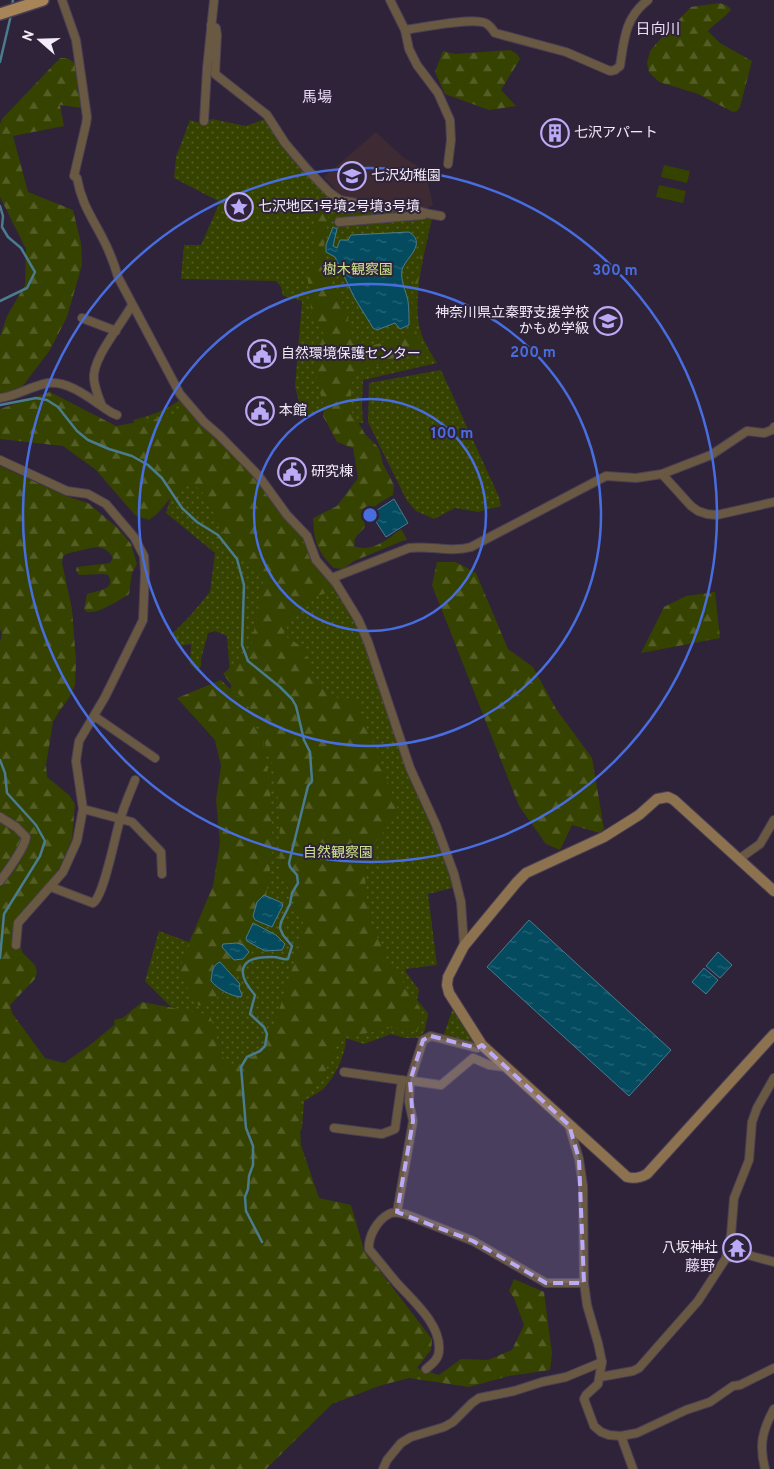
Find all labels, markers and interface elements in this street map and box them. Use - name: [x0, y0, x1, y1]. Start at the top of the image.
- north arrow: [15, 15, 65, 65]
- district label: 日向川: [635, 21, 681, 40]
- text: N: [19, 28, 39, 44]
- district label: 馬場: [302, 89, 332, 108]
- building icon: 七沢アパート: [540, 118, 570, 148]
- place label: 七沢アパート: [574, 125, 658, 142]
- school or university icon: 七沢幼稚園: [337, 161, 367, 191]
- place label: 七沢幼稚園: [371, 168, 441, 185]
- place icon: 七沢地区1号墳2号墳3号墳: [224, 192, 254, 222]
- place label: 七沢地区1号墳2号墳3号墳: [258, 199, 420, 216]
- park label: 樹木観察園: [323, 261, 393, 279]
- text: 300 m: [592, 262, 638, 281]
- place label: 神奈川県立秦野支援学校 かもめ学級: [435, 305, 589, 338]
- school or university icon: 神奈川県立秦野支援学校 かもめ学級: [593, 306, 623, 336]
- public building icon: 自然環境保護センター: [247, 339, 277, 369]
- text: 200 m: [510, 344, 556, 363]
- place label: 自然環境保護センター: [281, 345, 421, 363]
- public building icon: 本館: [245, 396, 275, 426]
- place label: 本館: [279, 403, 307, 420]
- text: 100 m: [431, 425, 473, 444]
- public building icon: 研究棟: [277, 457, 307, 487]
- place label: 研究棟: [311, 463, 353, 481]
- centre of rings: [361, 506, 379, 524]
- park label: 自然観察園: [303, 844, 373, 862]
- temple icon: 八坂神社: [722, 1233, 752, 1263]
- place label: 八坂神社: [662, 1240, 718, 1257]
- district label: 藤野: [685, 1258, 715, 1277]

